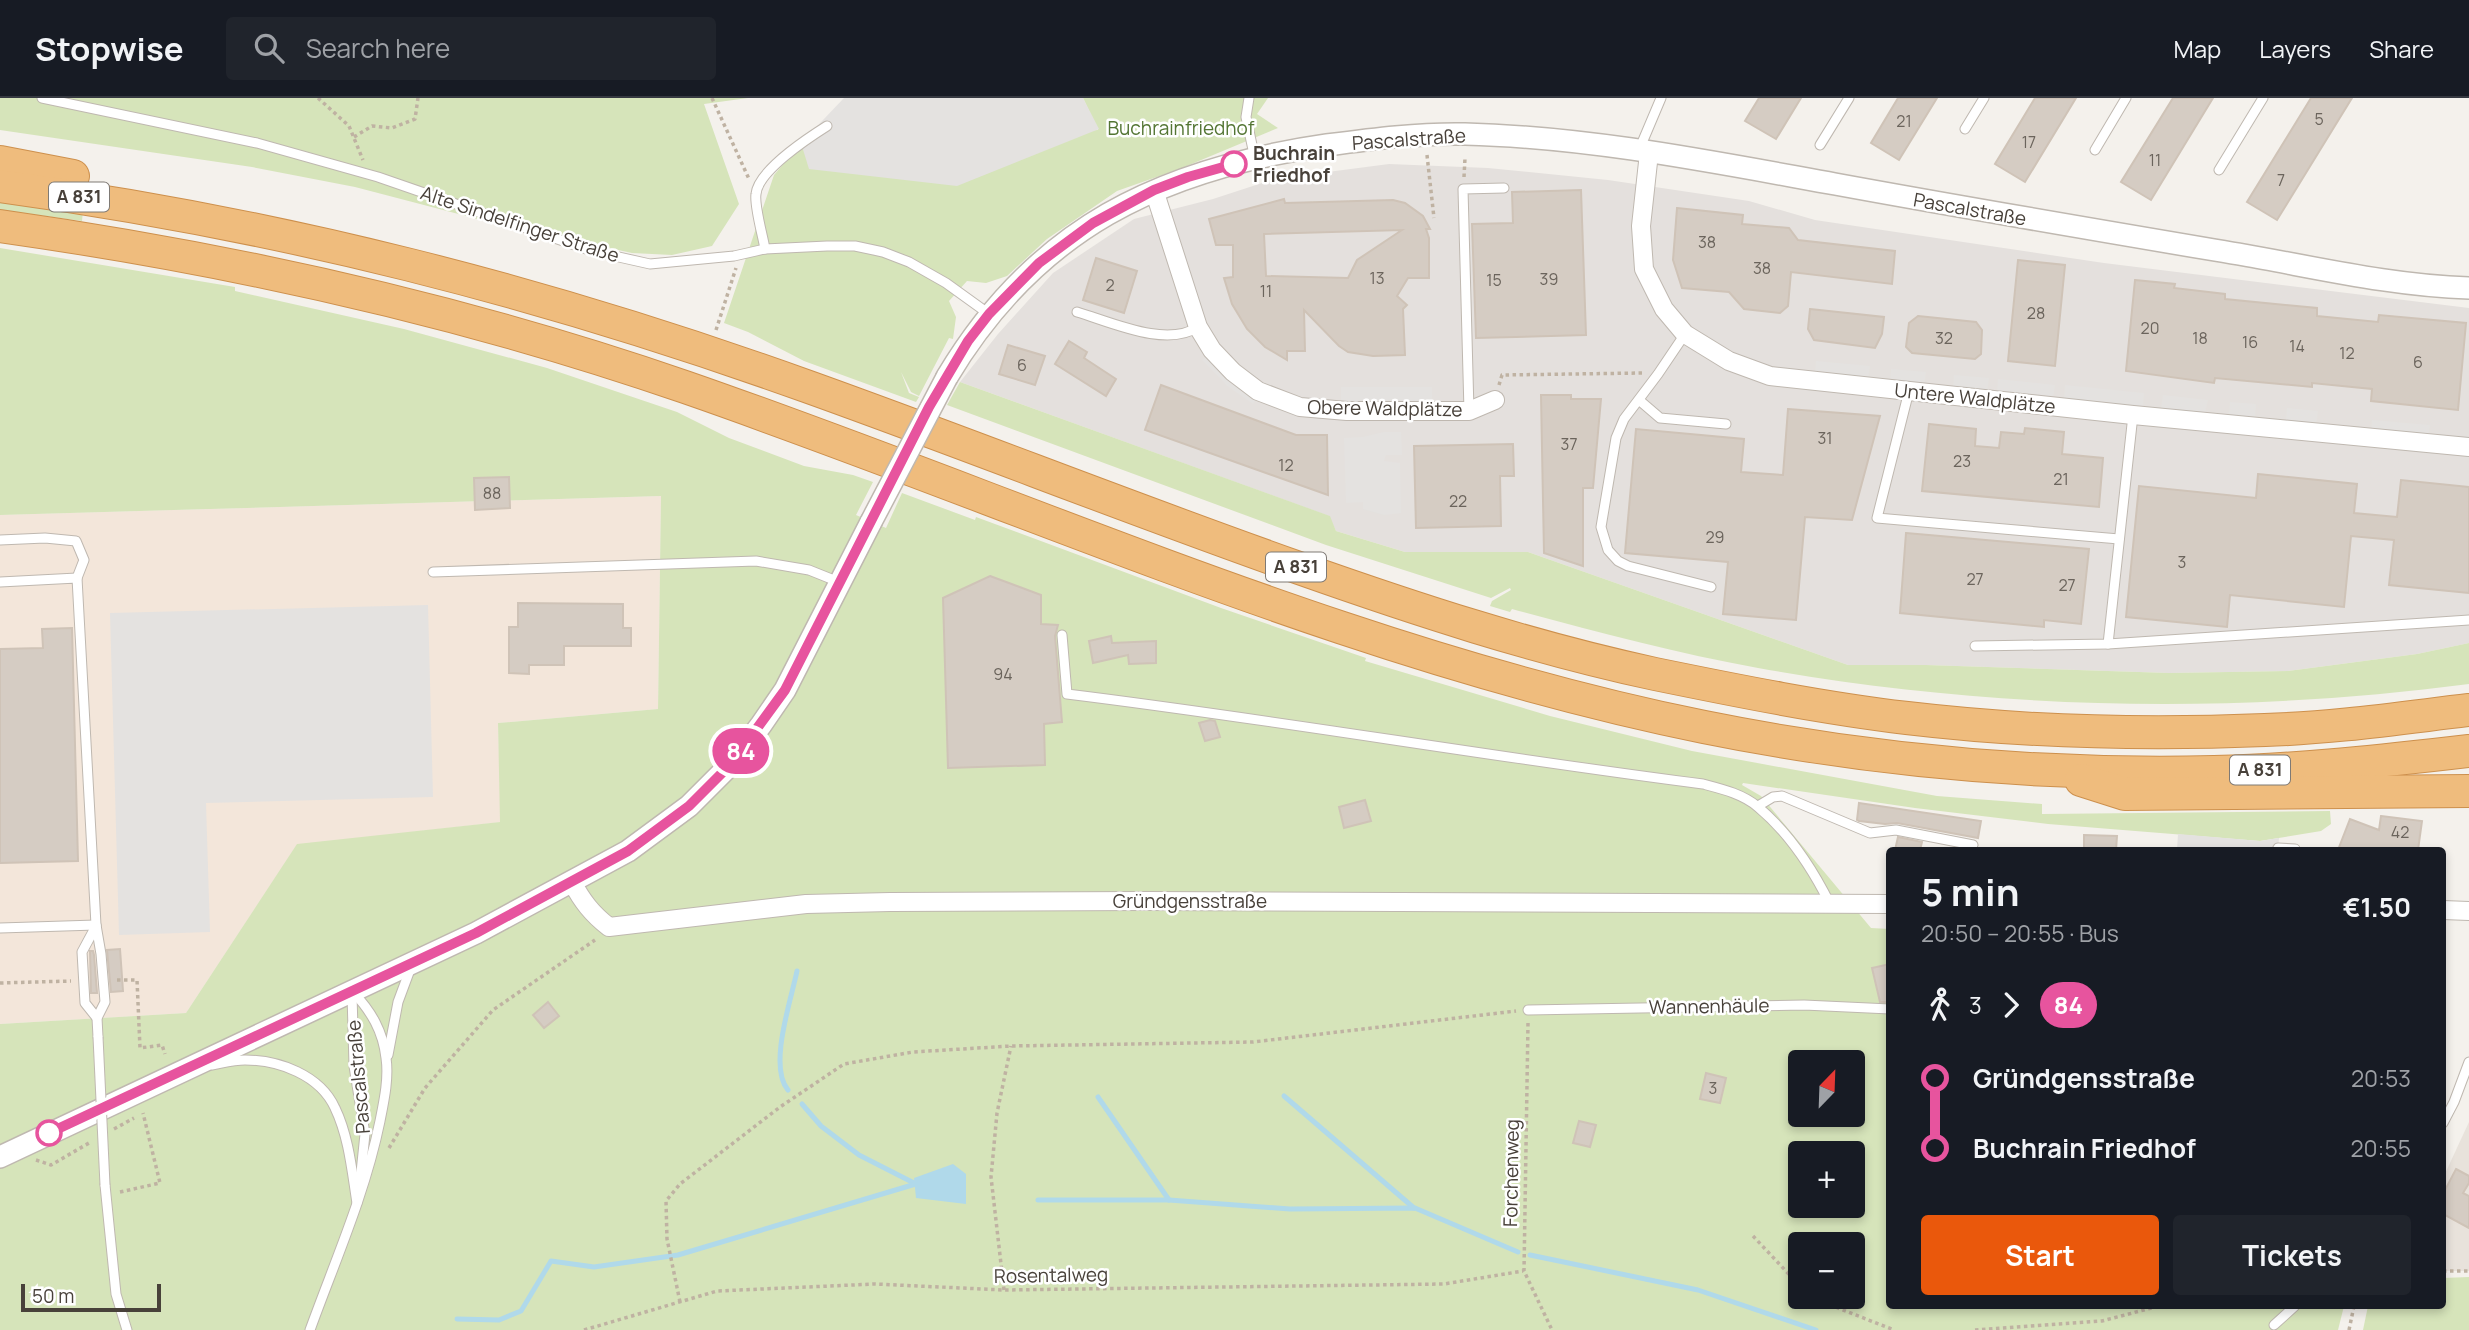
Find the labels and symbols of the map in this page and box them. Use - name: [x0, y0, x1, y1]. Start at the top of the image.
- house number: 5: [2314, 108, 2324, 130]
- house number: 21: [1896, 110, 1912, 132]
- park label: Buchrainfriedhof: [1107, 115, 1255, 141]
- street label: Pascalstraße: [1351, 122, 1467, 156]
- house number: 17: [2022, 131, 2036, 153]
- place label: Buchrain Friedhof: [1253, 140, 1335, 188]
- house number: 11: [2149, 149, 2161, 171]
- marker: Buchrain Friedhof: [1221, 151, 1247, 177]
- house number: 7: [2277, 169, 2285, 191]
- street label: Alte Sindelfinger Straße: [417, 180, 623, 268]
- road number: A 831: [49, 182, 109, 212]
- street label: Pascalstraße: [1912, 186, 2028, 232]
- house number: 38: [1698, 231, 1716, 253]
- house number: 38: [1753, 257, 1771, 279]
- house number: 13: [1369, 267, 1385, 289]
- house number: 39: [1540, 268, 1558, 290]
- house number: 15: [1486, 269, 1502, 291]
- house number: 2: [1105, 274, 1115, 296]
- house number: 11: [1260, 280, 1272, 302]
- house number: 28: [2027, 302, 2045, 324]
- house number: 20: [2141, 317, 2159, 339]
- house number: 32: [1935, 327, 1953, 349]
- house number: 18: [2192, 327, 2208, 349]
- house number: 16: [2242, 331, 2258, 353]
- house number: 14: [2289, 335, 2305, 357]
- house number: 12: [2339, 342, 2355, 364]
- house number: 6: [2413, 351, 2423, 373]
- house number: 6: [1017, 354, 1027, 376]
- street label: Untere Waldplätze: [1893, 377, 2057, 419]
- street label: Obere Waldplätze: [1307, 394, 1463, 422]
- house number: 31: [1817, 427, 1833, 449]
- house number: 37: [1561, 433, 1577, 455]
- house number: 23: [1953, 450, 1971, 472]
- house number: 12: [1278, 454, 1294, 476]
- house number: 21: [2053, 468, 2069, 490]
- house number: 88: [483, 482, 501, 504]
- house number: 22: [1449, 490, 1467, 512]
- house number: 29: [1705, 526, 1725, 548]
- house number: 3: [2178, 551, 2186, 573]
- road number: A 831: [1266, 552, 1326, 582]
- house number: 27: [1966, 568, 1984, 590]
- house number: 27: [2058, 574, 2076, 596]
- house number: 94: [993, 663, 1013, 685]
- line badge: 84: [710, 728, 772, 774]
- road number: A 831: [2230, 756, 2290, 784]
- house number: 42: [2391, 821, 2409, 843]
- street label: Gründgensstraße: [1113, 888, 1267, 914]
- street label: Wannenhäule: [1648, 992, 1770, 1020]
- street label: Pascalstraße: [340, 1019, 376, 1135]
- north arrow: [1788, 1050, 1866, 1127]
- house number: 3: [1709, 1077, 1717, 1099]
- street label: Forchenweg: [1497, 1119, 1525, 1227]
- unlabelled marker: [36, 1120, 62, 1146]
- street label: Rosentalweg: [994, 1261, 1108, 1289]
- scale bar: [21, 1281, 161, 1313]

